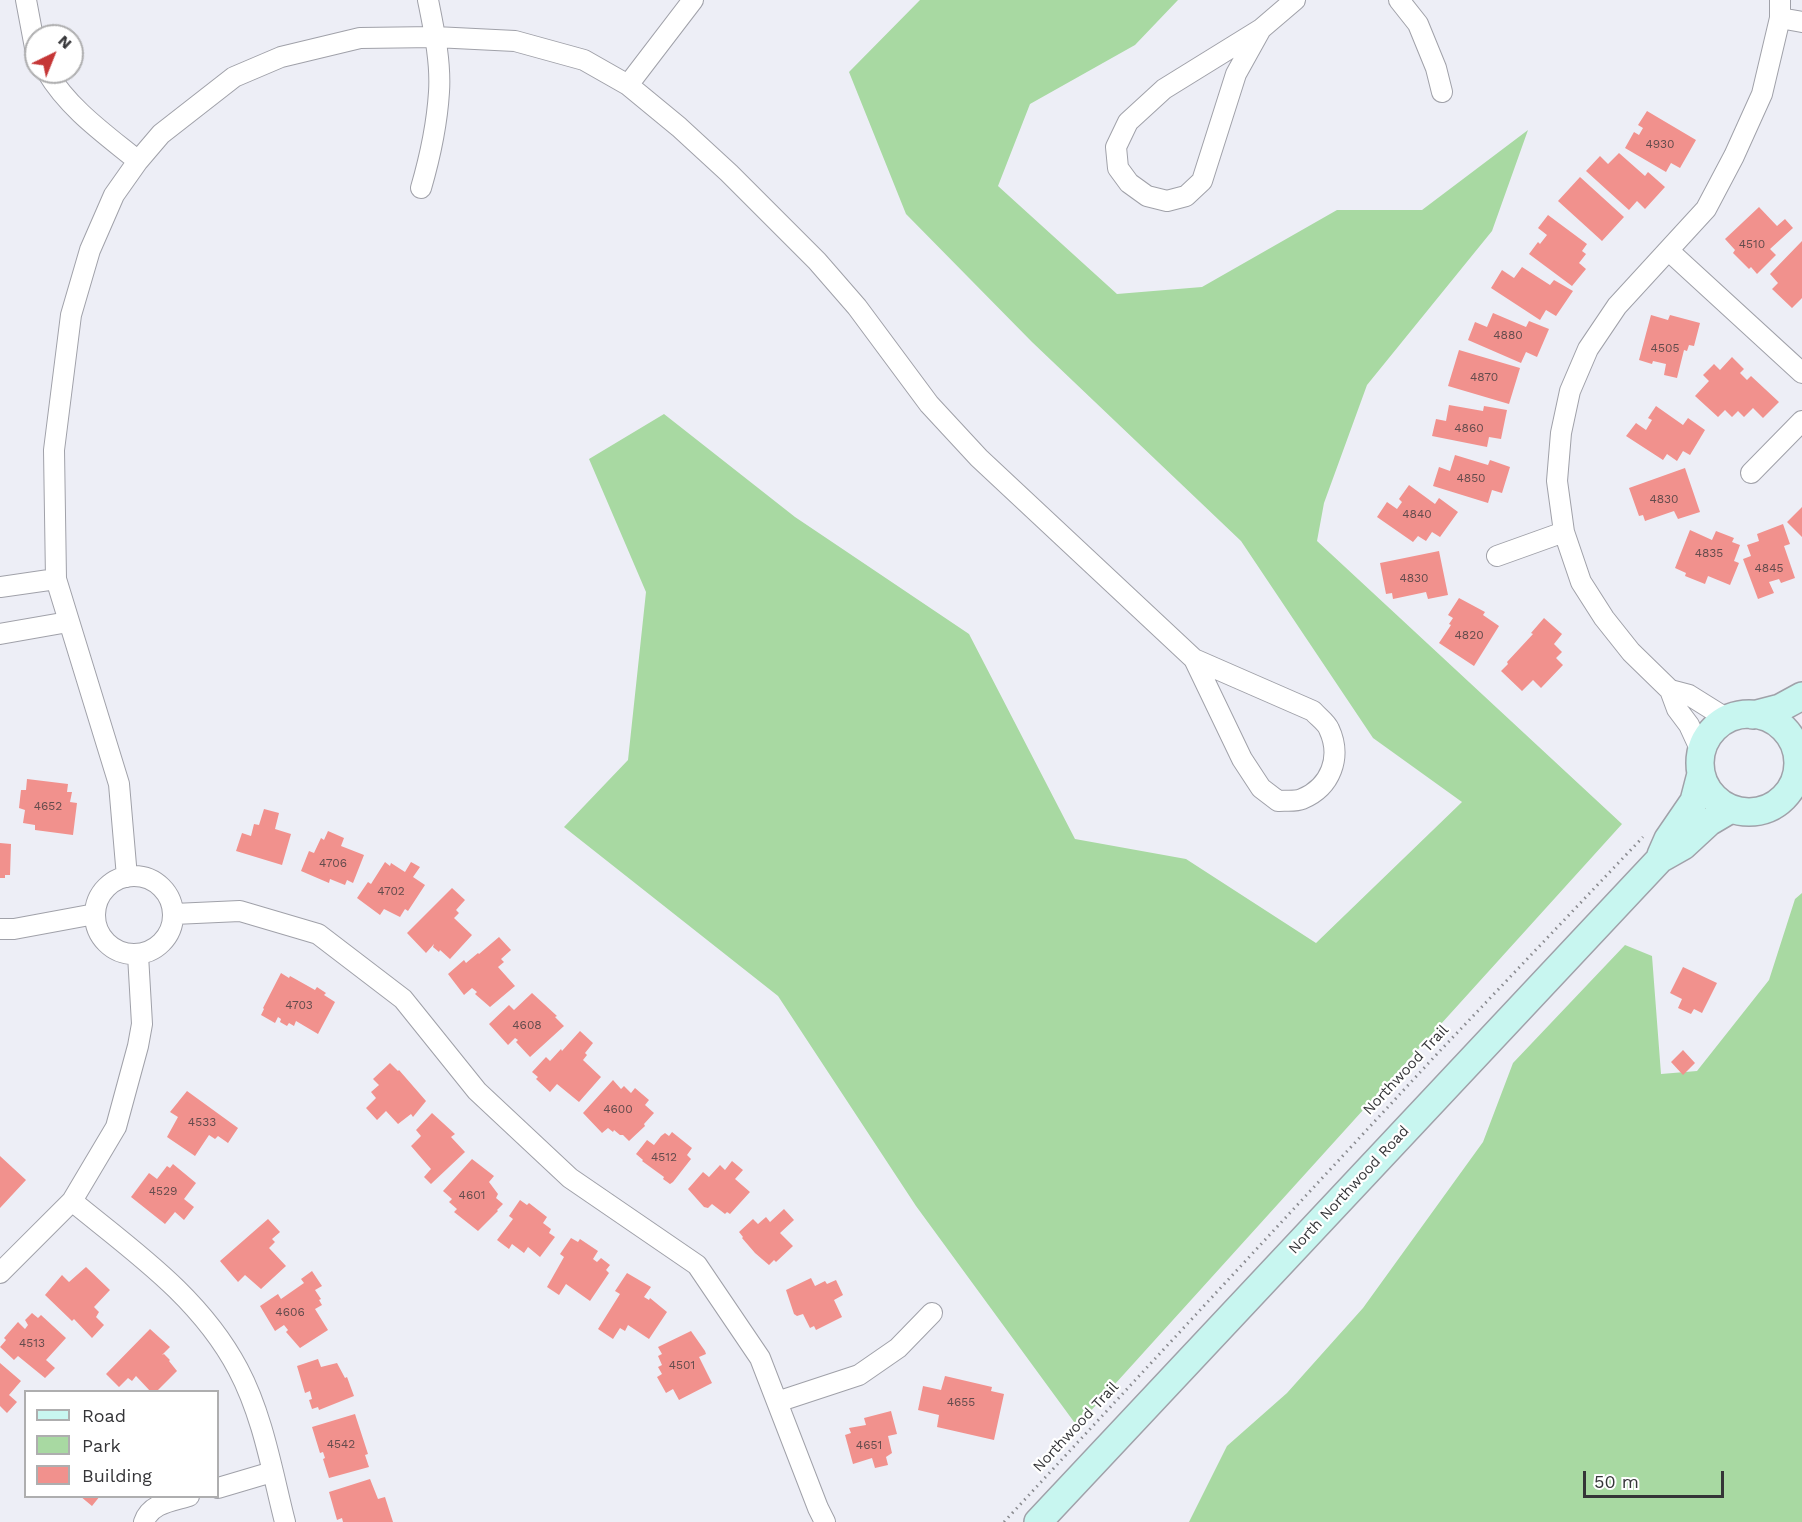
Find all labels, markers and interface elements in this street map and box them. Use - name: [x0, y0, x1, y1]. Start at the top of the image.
- north arrow: [24, 24, 84, 84]
- text: N: [54, 31, 76, 53]
- house number: 4930: [1646, 137, 1674, 151]
- house number: 4510: [1739, 237, 1765, 251]
- house number: 4880: [1493, 328, 1523, 342]
- house number: 4505: [1651, 341, 1679, 355]
- house number: 4870: [1470, 370, 1498, 384]
- house number: 4860: [1454, 421, 1484, 435]
- house number: 4850: [1456, 471, 1486, 485]
- house number: 4830: [1650, 492, 1678, 506]
- house number: 4840: [1402, 507, 1432, 521]
- house number: 4835: [1695, 546, 1723, 560]
- house number: 4845: [1754, 561, 1784, 575]
- house number: 4830: [1400, 571, 1428, 585]
- house number: 4820: [1454, 628, 1484, 642]
- house number: 4652: [34, 799, 62, 813]
- house number: 4706: [319, 856, 347, 870]
- house number: 4702: [377, 884, 405, 898]
- house number: 4703: [285, 998, 313, 1012]
- house number: 4608: [512, 1018, 542, 1032]
- street label: Northwood Trail: [1360, 1021, 1452, 1119]
- house number: 4600: [603, 1102, 633, 1116]
- house number: 4533: [188, 1115, 216, 1129]
- street label: North Northwood Road: [1285, 1122, 1413, 1258]
- house number: 4512: [651, 1150, 677, 1164]
- house number: 4529: [149, 1184, 177, 1198]
- house number: 4601: [459, 1188, 485, 1202]
- house number: 4606: [275, 1305, 305, 1319]
- house number: 4513: [19, 1336, 45, 1350]
- house number: 4501: [669, 1358, 695, 1372]
- street label: Northwood Trail: [1030, 1378, 1122, 1476]
- legend: [24, 1390, 219, 1498]
- house number: 4655: [947, 1395, 975, 1409]
- text: Road: [82, 1405, 126, 1426]
- text: Park: [82, 1435, 121, 1456]
- house number: 4542: [327, 1437, 355, 1451]
- house number: 4651: [856, 1438, 882, 1452]
- scale bar: [1586, 1459, 1727, 1497]
- text: Building: [82, 1465, 152, 1486]
- text: 50 m: [1594, 1471, 1639, 1492]

